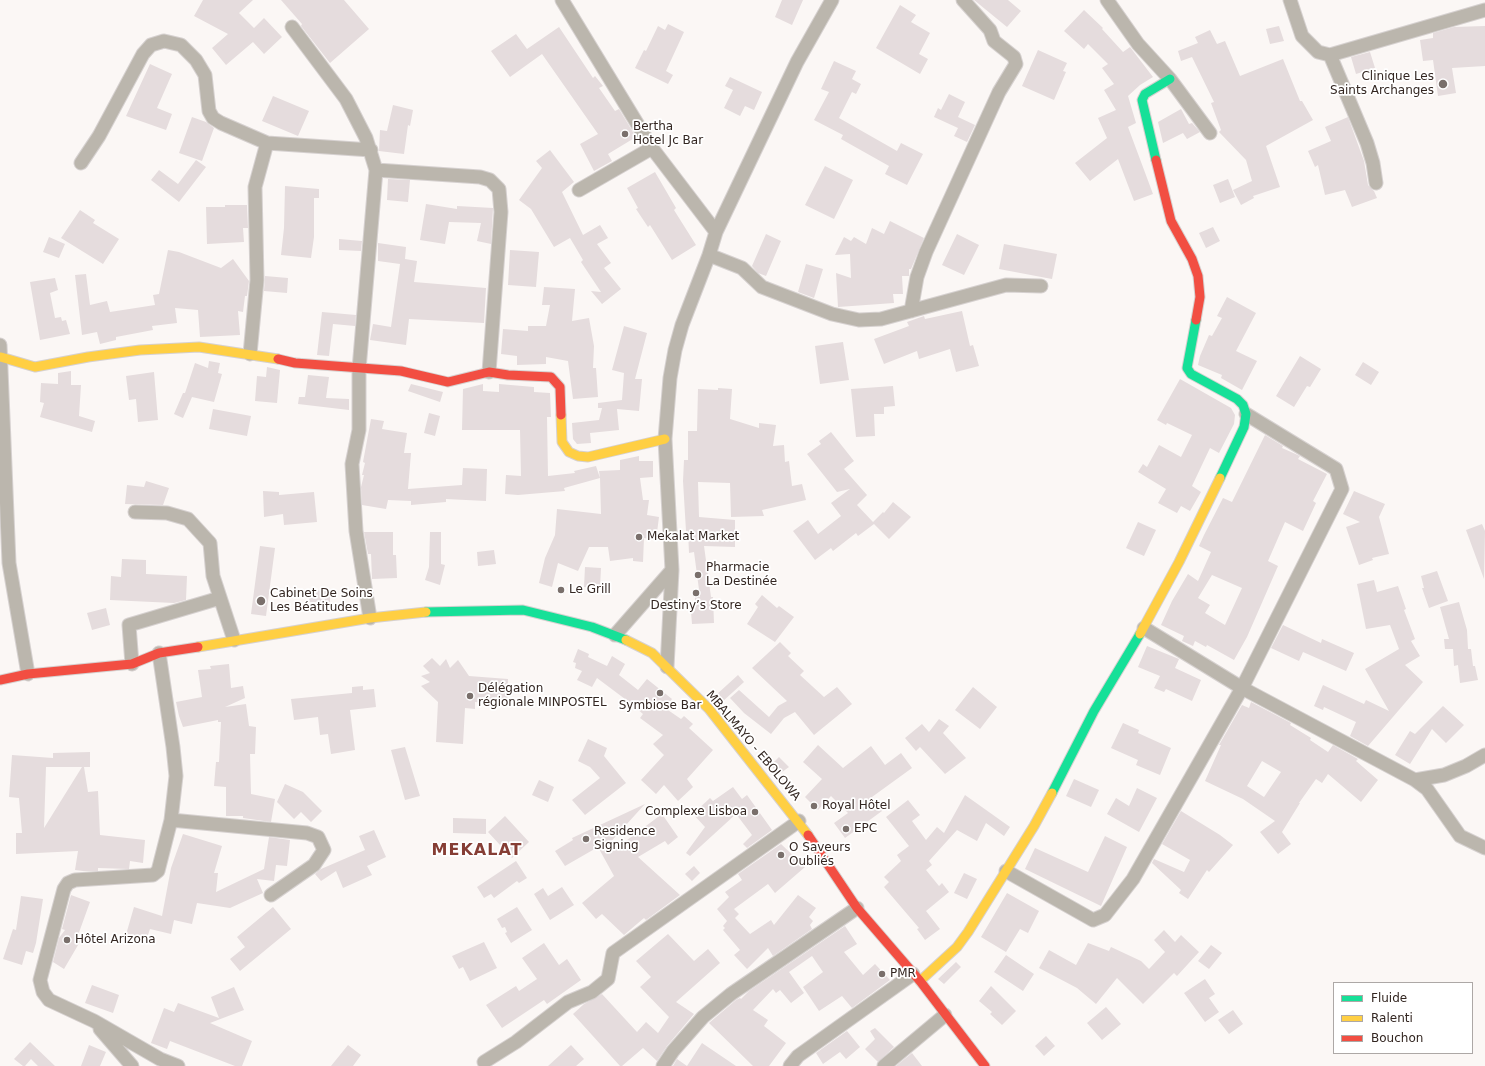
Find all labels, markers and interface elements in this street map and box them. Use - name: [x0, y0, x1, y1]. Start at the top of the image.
- place label: Clinique Les Saints Archanges: [1330, 70, 1434, 98]
- marker: Clinique Les Saints Archanges: [1437, 78, 1449, 90]
- place label: Bertha Hotel Jc Bar: [633, 120, 703, 148]
- marker: Bertha Hotel Jc Bar: [620, 129, 630, 139]
- place label: Mekalat Market: [647, 530, 739, 544]
- marker: Mekalat Market: [634, 532, 644, 542]
- place label: Pharmacie La Destinée: [706, 561, 777, 589]
- marker: Pharmacie La Destinée: [693, 570, 703, 580]
- place label: Le Grill: [569, 583, 611, 597]
- marker: Le Grill: [556, 585, 566, 595]
- place label: Cabinet De Soins Les Béatitudes: [270, 587, 373, 615]
- marker: Destiny’s Store: [691, 588, 701, 598]
- marker: Cabinet De Soins Les Béatitudes: [255, 595, 267, 607]
- place label: Destiny’s Store: [650, 599, 742, 613]
- place label: Délégation régionale MINPOSTEL: [478, 682, 607, 710]
- marker: Symbiose Bar: [655, 688, 665, 698]
- street label: MBALMAYO - EBOLOWA: [703, 688, 803, 804]
- marker: Délégation régionale MINPOSTEL: [465, 691, 475, 701]
- place label: Symbiose Bar: [619, 699, 701, 713]
- place label: Royal Hôtel: [822, 799, 891, 813]
- marker: Royal Hôtel: [809, 801, 819, 811]
- place label: Complexe Lisboa: [645, 805, 747, 819]
- marker: Complexe Lisboa: [750, 807, 760, 817]
- place label: EPC: [854, 822, 877, 836]
- marker: EPC: [841, 824, 851, 834]
- place label: Residence Signing: [594, 825, 655, 853]
- marker: Residence Signing: [581, 834, 591, 844]
- district label: MEKALAT: [432, 841, 522, 861]
- place label: O Saveurs Oubliés: [789, 841, 851, 869]
- marker: O Saveurs Oubliés: [776, 850, 786, 860]
- place label: Hôtel Arizona: [75, 933, 156, 947]
- marker: Hôtel Arizona: [62, 935, 72, 945]
- place label: PMR: [890, 967, 916, 981]
- marker: PMR: [877, 969, 887, 979]
- legend: [1333, 982, 1473, 1054]
- text: Fluide: [1371, 991, 1407, 1005]
- text: Ralenti: [1371, 1011, 1413, 1025]
- text: Bouchon: [1371, 1031, 1423, 1045]

